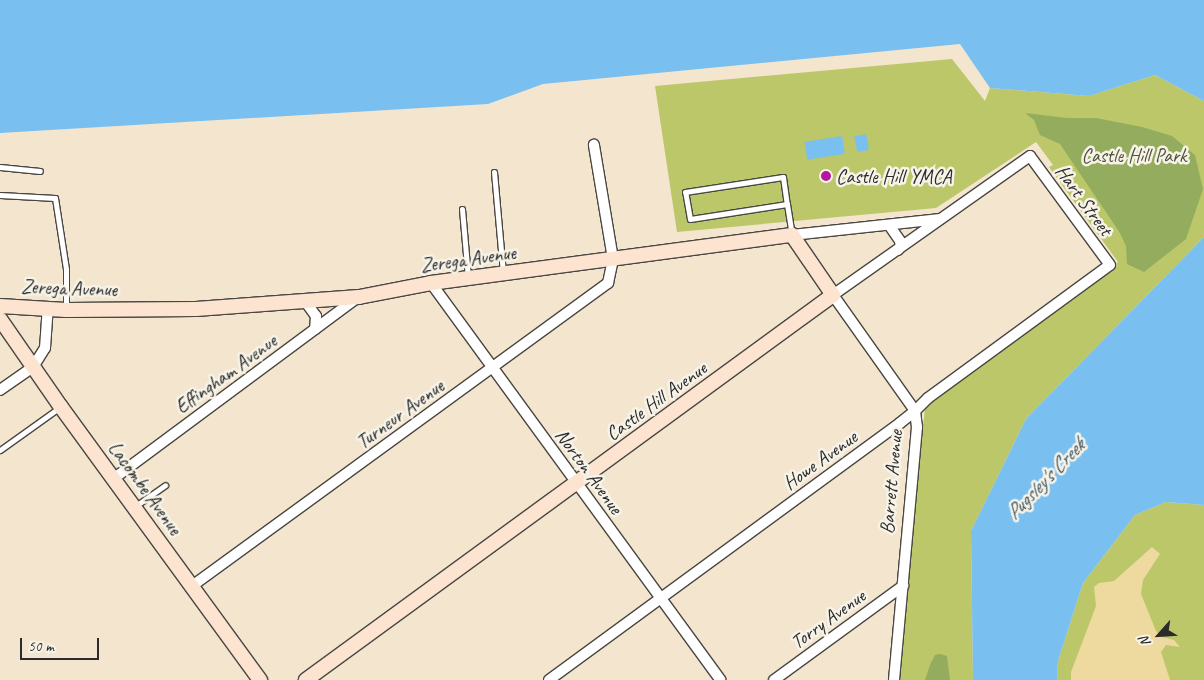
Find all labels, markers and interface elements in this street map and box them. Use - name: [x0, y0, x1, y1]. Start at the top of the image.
- park label: Castle Hill Park: [1082, 143, 1186, 167]
- street label: Hart Street: [1050, 160, 1118, 240]
- place label: Castle Hill YMCA: [836, 164, 952, 188]
- marker: Castle Hill YMCA: [820, 170, 832, 182]
- street label: Zerega Avenue: [419, 240, 517, 278]
- street label: Zerega Avenue: [21, 274, 117, 302]
- street label: Effingham Avenue: [171, 329, 281, 419]
- street label: Castle Hill Avenue: [601, 356, 711, 446]
- street label: Turneur Avenue: [351, 374, 449, 454]
- street label: Norton Avenue: [550, 424, 628, 518]
- street label: Howe Avenue: [778, 425, 862, 495]
- street label: Barrett Avenue: [875, 429, 907, 535]
- water label: Pugsley's Creek: [1000, 433, 1090, 525]
- street label: Lacombe Avenue: [103, 437, 187, 539]
- street label: Torry Avenue: [786, 584, 870, 654]
- north arrow: [1134, 610, 1184, 660]
- scale bar: [22, 628, 101, 660]
- text: N: [1136, 634, 1155, 649]
- text: 50 m: [28, 637, 54, 656]

